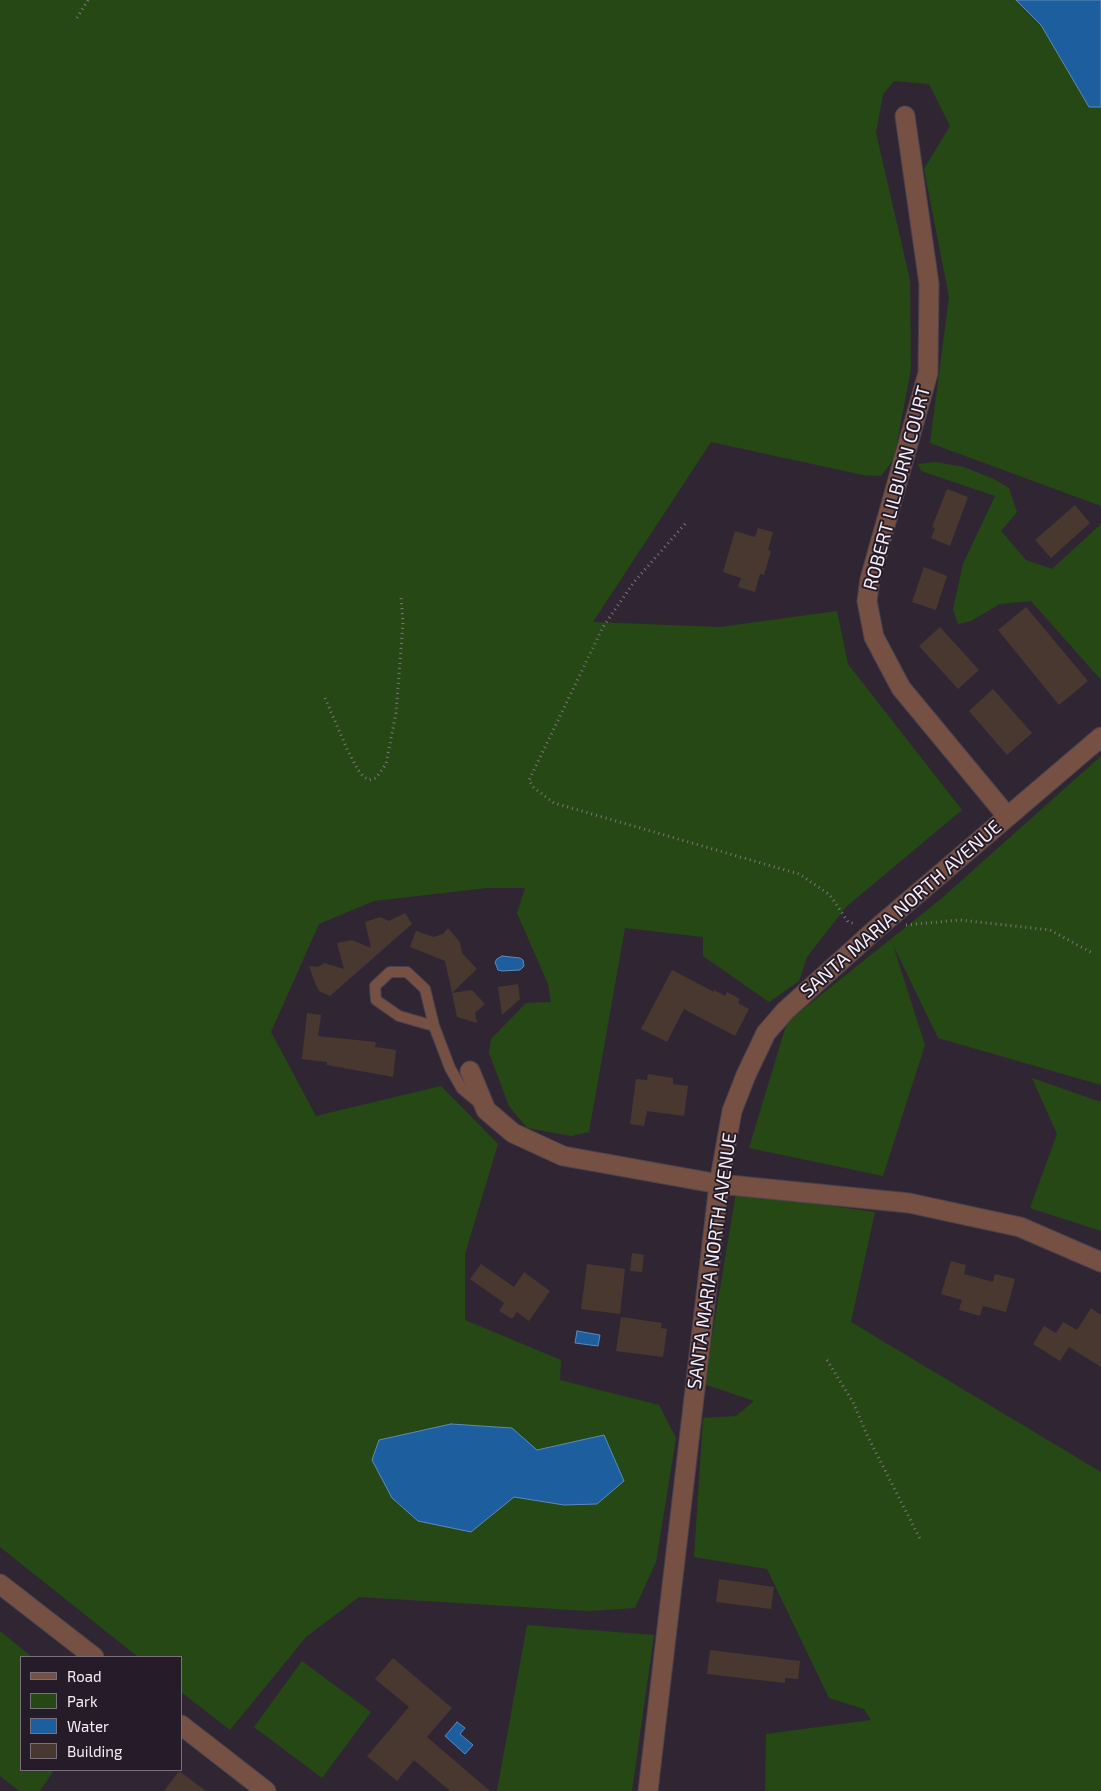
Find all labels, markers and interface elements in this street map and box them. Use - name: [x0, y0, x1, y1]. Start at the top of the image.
- street label: ROBERT LILBURN COURT: [859, 383, 935, 593]
- street label: SANTA MARIA NORTH AVENUE: [796, 816, 1006, 1002]
- street label: SANTA MARIA NORTH AVENUE: [683, 1131, 741, 1391]
- legend: [20, 1656, 182, 1771]
- text: Road: [67, 1667, 102, 1685]
- text: Park: [67, 1692, 98, 1710]
- text: Water: [67, 1717, 109, 1735]
- text: Building: [67, 1742, 122, 1760]

